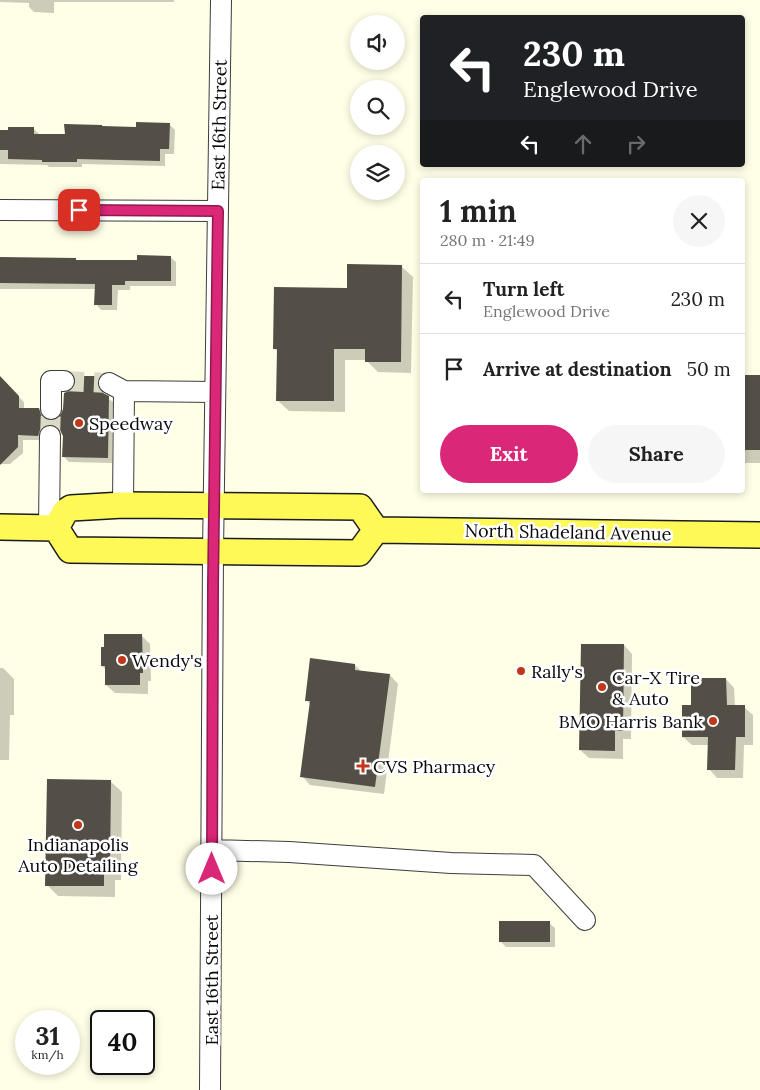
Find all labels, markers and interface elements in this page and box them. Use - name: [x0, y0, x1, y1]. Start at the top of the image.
- map controls: [350, 15, 405, 200]
- button: sound: [350, 15, 405, 70]
- text: 230 m: [523, 31, 625, 76]
- icon: left: [440, 35, 505, 100]
- street label: East 16th Street: [206, 59, 232, 191]
- text: Englewood Drive: [523, 75, 698, 103]
- button: search: [350, 80, 405, 135]
- icon: left: [516, 130, 544, 158]
- icon: ahead: [569, 130, 597, 158]
- icon: right: [622, 130, 650, 158]
- button: layers: [350, 145, 405, 200]
- pin: [58, 189, 100, 231]
- text: 1 min: [440, 192, 517, 230]
- button: close: [673, 195, 725, 247]
- icon: arrive: [65, 196, 93, 224]
- text: 280 m · 21:49: [440, 230, 535, 250]
- text: Turn left: [483, 277, 564, 301]
- icon: left: [440, 285, 468, 313]
- text: 230 m: [671, 287, 725, 311]
- text: Englewood Drive: [483, 301, 610, 321]
- icon: arrive: [440, 355, 468, 383]
- text: Arrive at destination: [483, 357, 672, 381]
- text: 50 m: [687, 357, 731, 381]
- place label: Speedway: [89, 412, 173, 435]
- marker: Speedway: [73, 417, 85, 429]
- button: Exit: [440, 425, 578, 483]
- button: Share: [588, 425, 725, 483]
- street label: North Shadeland Avenue: [464, 519, 672, 545]
- place label: Wendy's: [132, 649, 202, 672]
- marker: Wendy's: [116, 654, 128, 666]
- place label: Rally's: [531, 660, 583, 683]
- marker: Rally's: [515, 665, 527, 677]
- place label: Car-X Tire & Auto: [612, 666, 700, 710]
- marker: Car-X Tire & Auto: [596, 681, 608, 693]
- place label: BMO Harris Bank: [559, 710, 703, 733]
- marker: BMO Harris Bank: [707, 715, 719, 727]
- place label: CVS Pharmacy: [373, 755, 496, 778]
- marker: CVS Pharmacy: [357, 760, 369, 772]
- marker: Indianapolis Auto Detailing: [72, 819, 84, 831]
- place label: Indianapolis Auto Detailing: [17, 833, 139, 877]
- position arrow: [185, 842, 237, 894]
- street label: East 16th Street: [200, 914, 223, 1046]
- speed limit sign: 40: [90, 1010, 155, 1075]
- text: 31: [35, 1020, 60, 1052]
- text: km/h: [31, 1047, 64, 1062]

